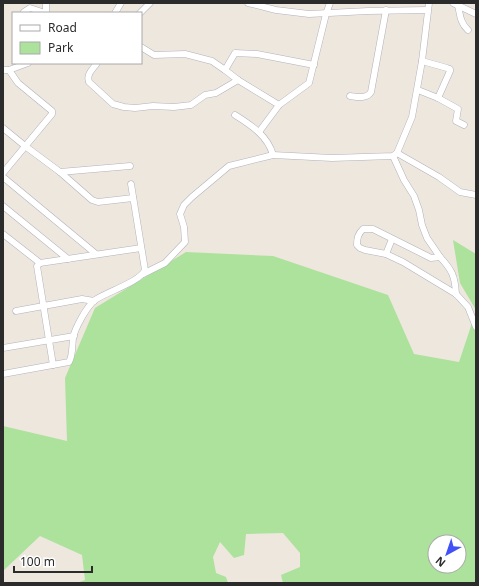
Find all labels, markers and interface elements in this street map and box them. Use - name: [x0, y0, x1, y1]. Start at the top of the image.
- legend: [12, 12, 142, 64]
- text: Road: [48, 19, 77, 36]
- text: Park: [48, 39, 74, 56]
- north arrow: [427, 534, 467, 574]
- scale bar: [14, 548, 92, 574]
- text: 100 m: [20, 553, 55, 570]
- text: N: [432, 553, 449, 571]

